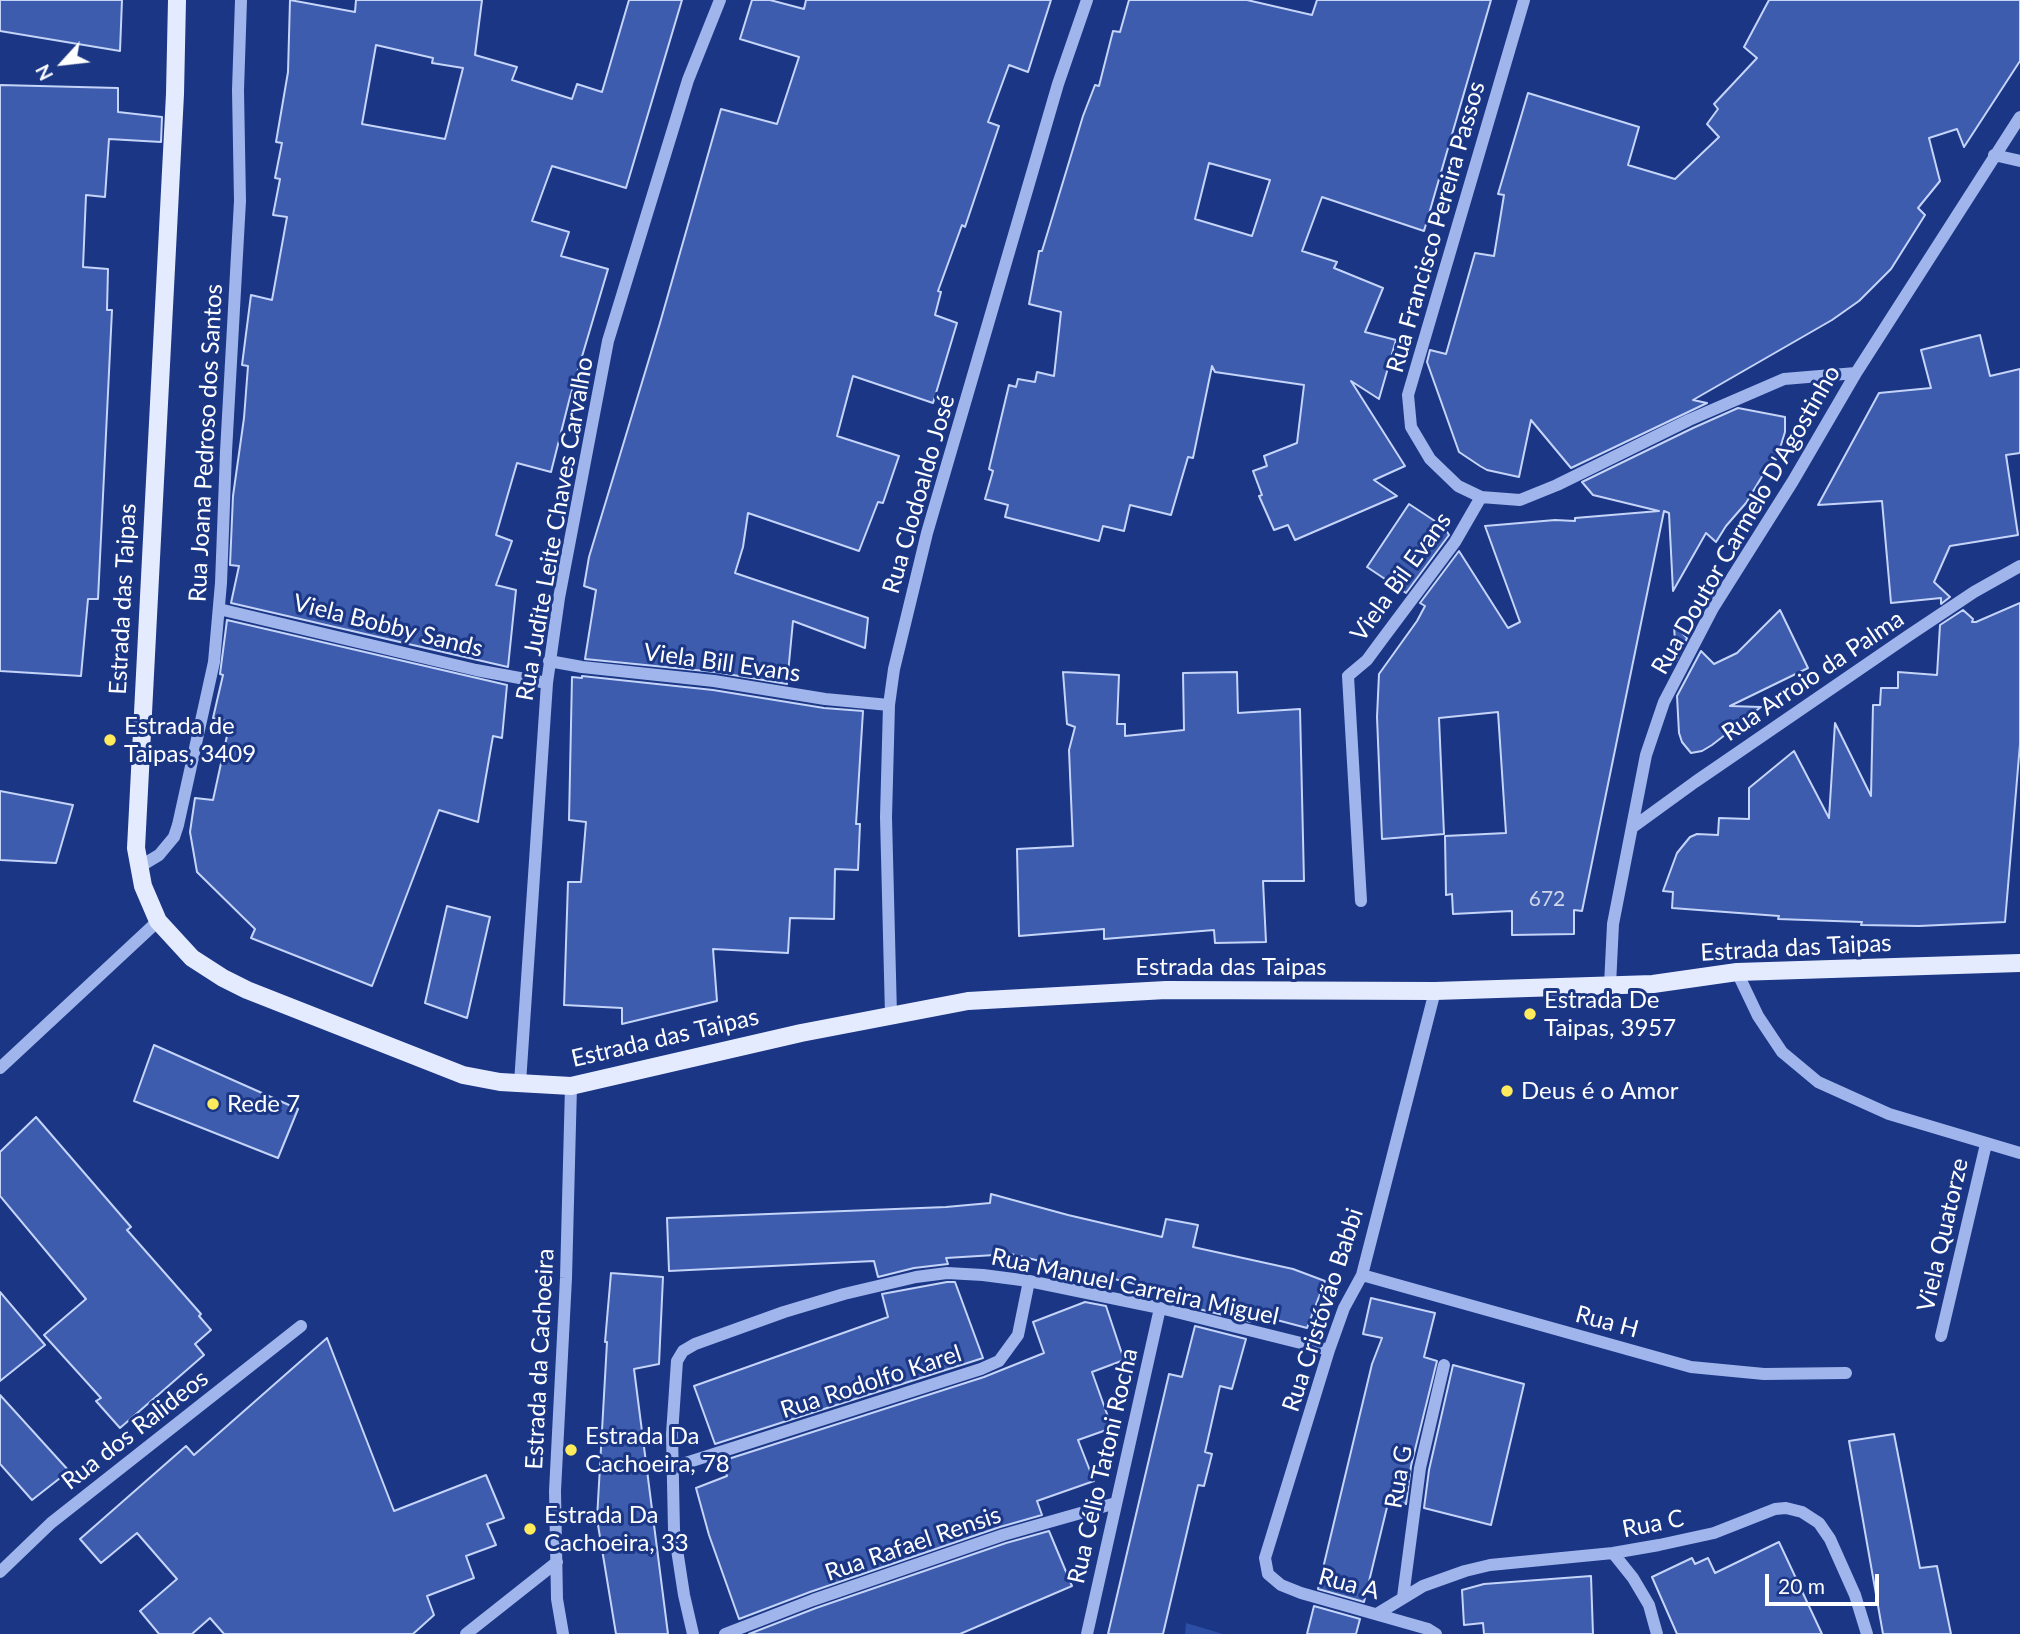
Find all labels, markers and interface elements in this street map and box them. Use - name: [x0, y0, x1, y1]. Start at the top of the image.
- north arrow: [28, 28, 98, 98]
- text: N: [30, 61, 57, 85]
- street label: Rua Francisco Pereira Passos: [1381, 78, 1491, 376]
- street label: Rua Joana Pedroso dos Santos: [183, 283, 229, 603]
- street label: Rua Judite Leite Chaves Carvalho: [511, 355, 599, 703]
- street label: Rua Doutor Carmelo D'Agostinho: [1645, 360, 1847, 680]
- street label: Rua Clodoaldo José: [877, 391, 961, 597]
- street label: Estrada das Taipas: [104, 503, 142, 695]
- street label: Viela Bil Evans: [1345, 507, 1457, 647]
- street label: Viela Bobby Sands: [290, 589, 486, 663]
- street label: Rua Arroio da Palma: [1717, 604, 1909, 748]
- street label: Viela Bill Evans: [642, 638, 802, 688]
- place label: Estrada de Taipas, 3409: [124, 712, 256, 768]
- marker: Estrada de Taipas, 3409: [102, 732, 118, 748]
- house number: 672: [1529, 886, 1565, 912]
- street label: Estrada das Taipas: [1700, 929, 1892, 967]
- street label: Estrada das Taipas: [1135, 953, 1327, 981]
- place label: Estrada De Taipas, 3957: [1544, 986, 1676, 1042]
- street label: Estrada das Taipas: [568, 1002, 762, 1074]
- marker: Estrada De Taipas, 3957: [1522, 1006, 1538, 1022]
- place label: Deus é o Amor: [1521, 1077, 1679, 1105]
- marker: Deus é o Amor: [1499, 1083, 1515, 1099]
- place label: Rede 7: [227, 1090, 300, 1118]
- marker: Rede 7: [205, 1096, 221, 1112]
- street label: Viela Quatorze: [1911, 1155, 1975, 1315]
- street label: Rua Cristóvão Babbi: [1276, 1205, 1370, 1415]
- street label: Rua Manuel Carreira Miguel: [989, 1242, 1281, 1332]
- street label: Estrada da Cachoeira: [520, 1248, 560, 1470]
- street label: Rua H: [1572, 1300, 1642, 1344]
- street label: Rua Rodolfo Karel: [777, 1339, 965, 1425]
- street label: Rua Célio Tatoni Rocha: [1062, 1345, 1144, 1587]
- street label: Rua dos Ralideos: [56, 1364, 214, 1496]
- place label: Estrada Da Cachoeira, 78: [585, 1422, 730, 1478]
- marker: Estrada Da Cachoeira, 78: [563, 1442, 579, 1458]
- street label: Rua G: [1379, 1443, 1419, 1511]
- street label: Rua Rafael Rensis: [821, 1500, 1005, 1588]
- place label: Estrada Da Cachoeira, 33: [544, 1501, 689, 1557]
- street label: Rua C: [1620, 1504, 1686, 1544]
- marker: Estrada Da Cachoeira, 33: [522, 1521, 538, 1537]
- scale bar: [1768, 1560, 1882, 1604]
- street label: Rua A: [1315, 1562, 1383, 1606]
- text: 20 m: [1778, 1573, 1825, 1598]

